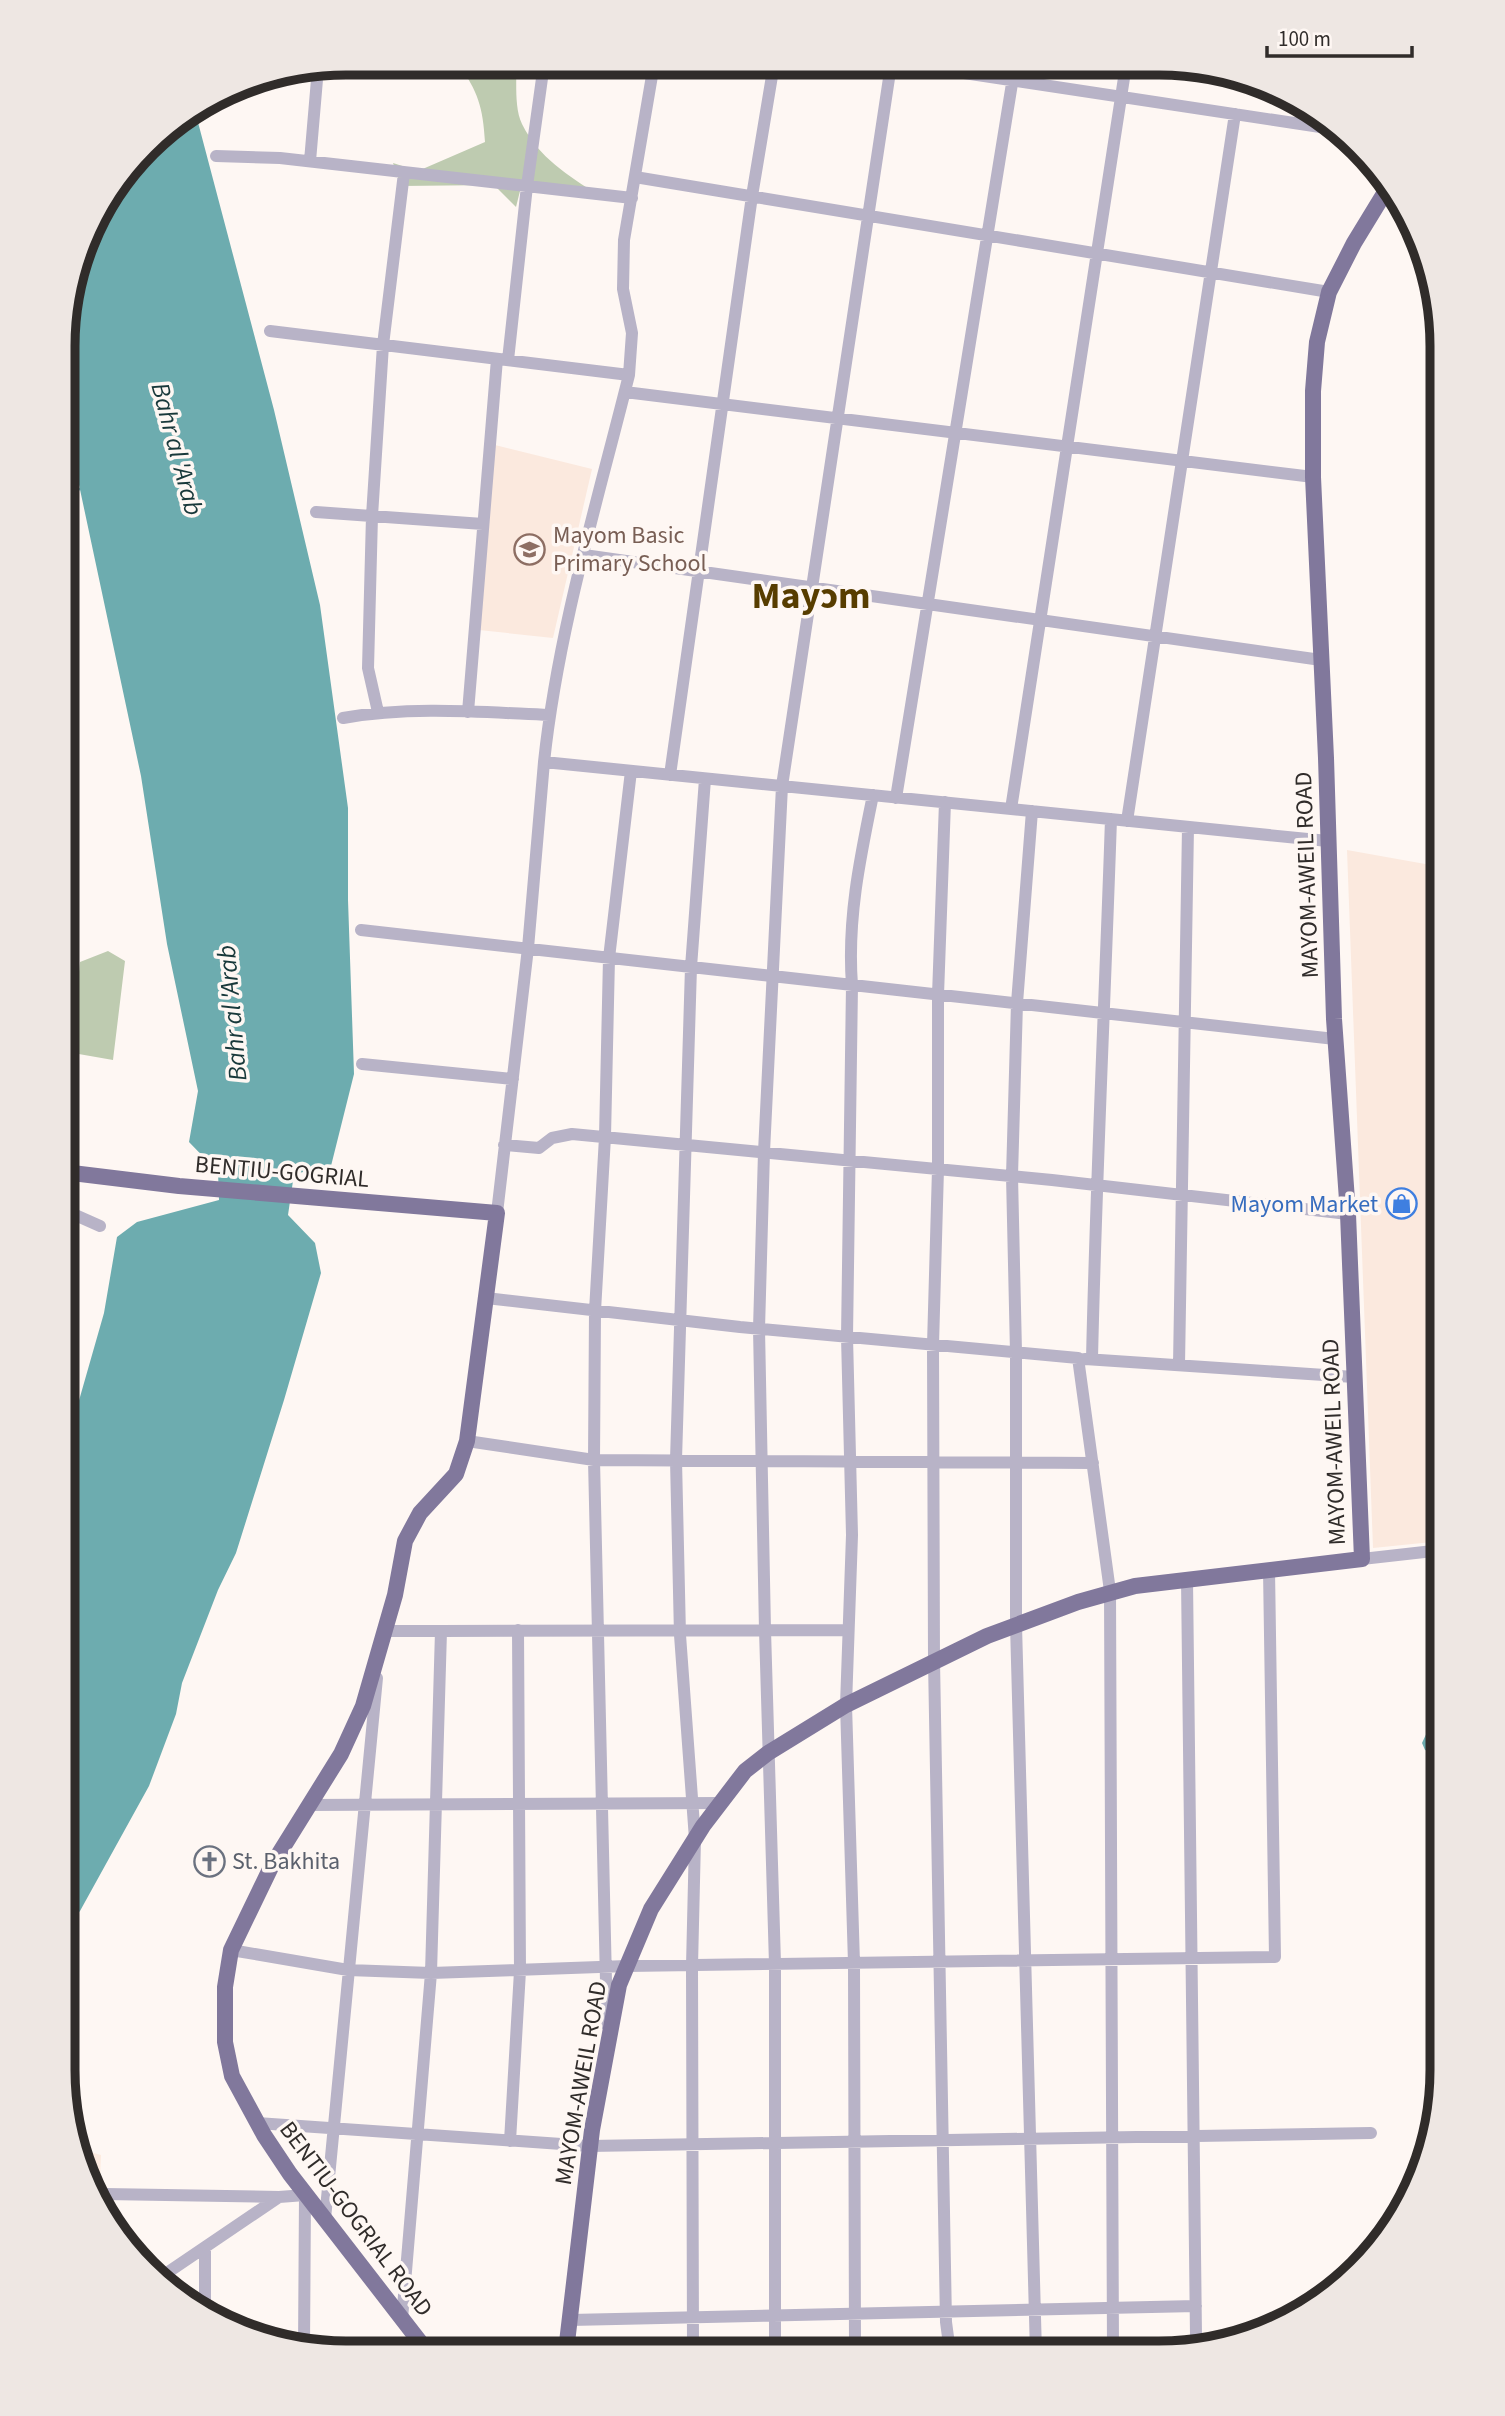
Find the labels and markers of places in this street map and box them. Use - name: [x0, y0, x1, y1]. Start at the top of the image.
- place label: Mayom Basic Primary School: [553, 518, 707, 581]
- school or university icon: Mayom Basic Primary School: [513, 532, 547, 566]
- place label: Mayom Market: [1231, 1187, 1378, 1222]
- shop icon: Mayom Market: [1384, 1187, 1418, 1221]
- church icon: St. Bakhita: [192, 1844, 226, 1878]
- place label: St. Bakhita: [232, 1844, 340, 1879]

